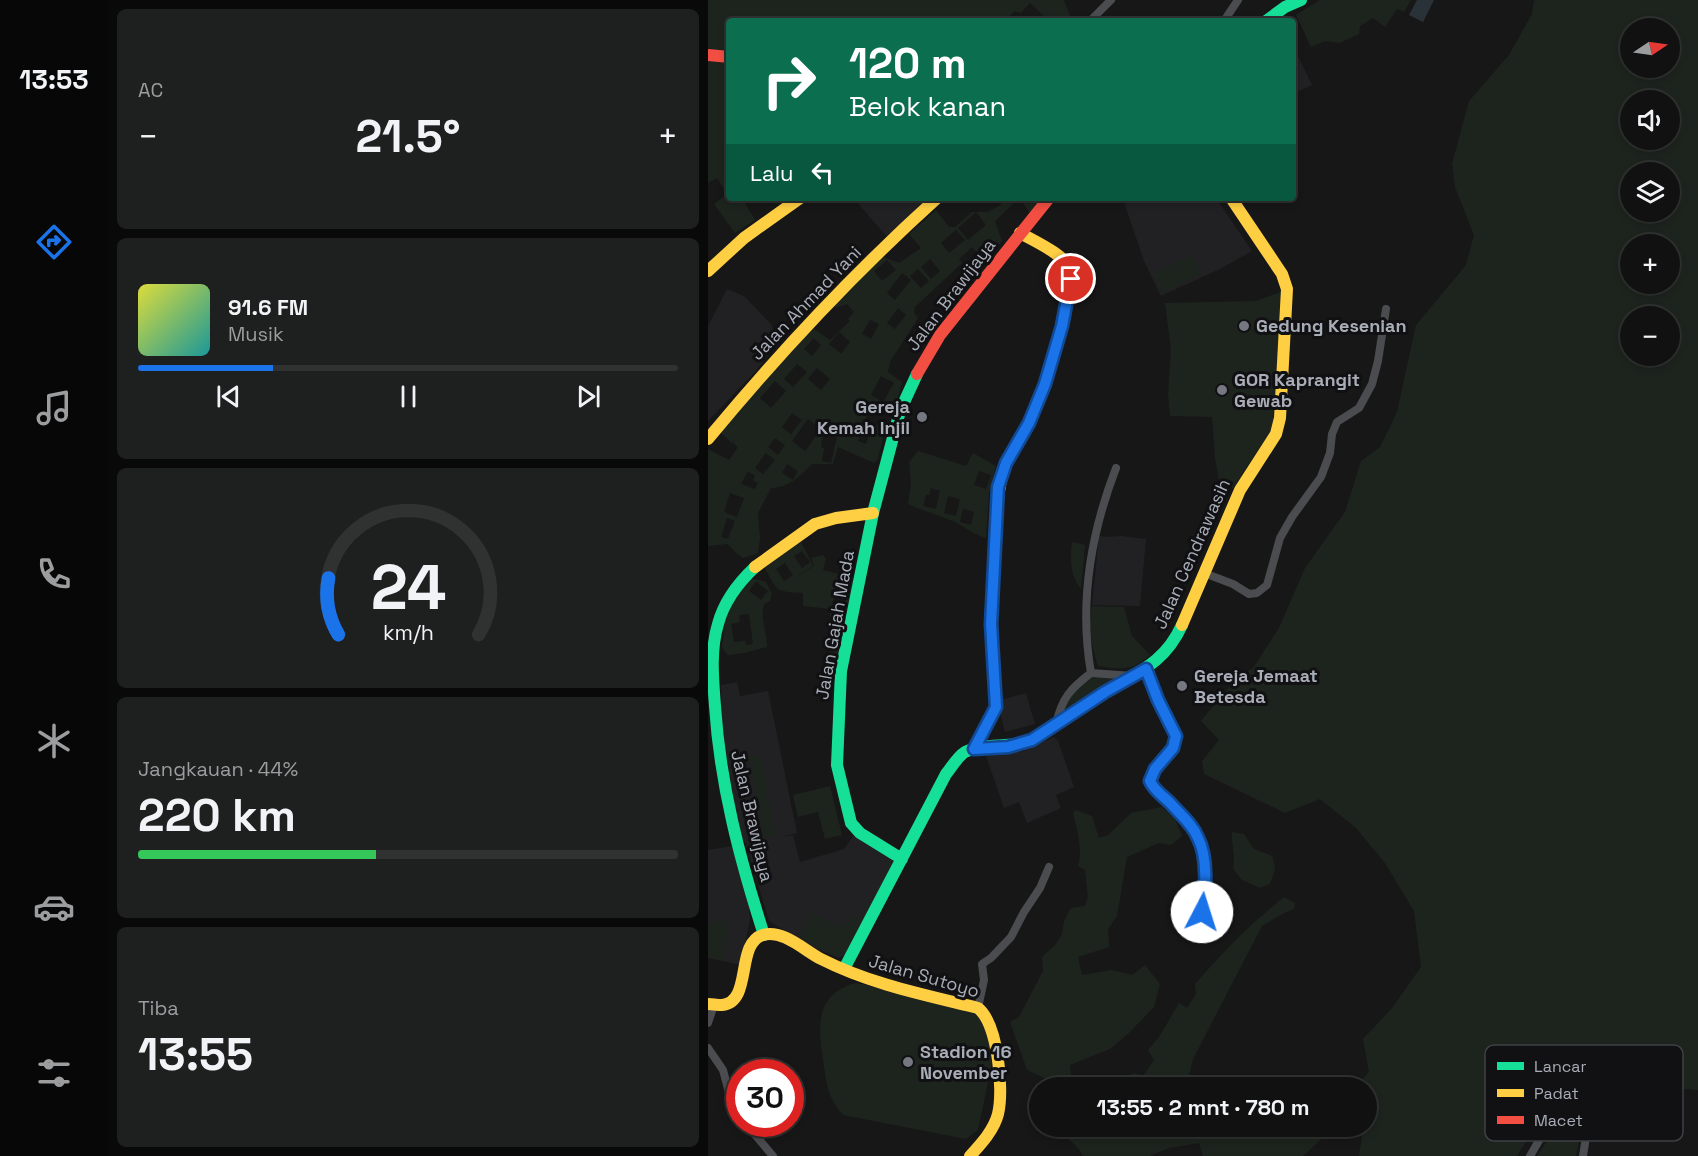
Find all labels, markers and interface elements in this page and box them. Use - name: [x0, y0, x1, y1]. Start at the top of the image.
- north arrow: [1620, 18, 1680, 78]
- map controls: [1620, 18, 1680, 366]
- text: 120 m: [849, 37, 967, 90]
- icon: right: [750, 42, 828, 120]
- text: 13:53: [19, 62, 89, 97]
- text: AC: [138, 77, 163, 103]
- text: Belok kanan: [849, 89, 1006, 124]
- button: sound: [1620, 90, 1680, 150]
- text: 21.5°: [355, 108, 461, 165]
- text: −: [138, 116, 158, 158]
- text: +: [658, 116, 678, 158]
- icon: left: [806, 156, 839, 189]
- text: Lalu: [750, 159, 794, 187]
- button: layers: [1620, 162, 1680, 222]
- icon: directions: [33, 221, 75, 263]
- street label: Jalan Brawijaya: [901, 234, 1000, 355]
- button: +: [1620, 234, 1680, 294]
- street label: Jalan Ahmad Yani: [745, 241, 866, 365]
- pin: [1045, 253, 1096, 304]
- icon: arrive: [1054, 262, 1087, 295]
- text: 91.6 FM: [228, 293, 308, 321]
- button: −: [1620, 306, 1680, 366]
- place label: Gedung Kesenian: [1256, 314, 1407, 337]
- marker: Gedung Kesenian: [1237, 319, 1251, 333]
- text: Musik: [228, 321, 284, 347]
- place label: GOR Kaprangit Gewab: [1234, 368, 1360, 412]
- icon: previous: [212, 380, 245, 413]
- icon: pause: [392, 380, 425, 413]
- icon: next: [572, 380, 605, 413]
- marker: GOR Kaprangit Gewab: [1215, 383, 1229, 397]
- icon: music: [33, 387, 75, 429]
- place label: Gereja Kemah Injil: [817, 395, 911, 439]
- marker: Gereja Kemah Injil: [915, 410, 929, 424]
- street label: Jalan Cendrawasih: [1148, 475, 1235, 632]
- text: 24: [370, 548, 446, 627]
- street label: Jalan Gajah Mada: [810, 548, 859, 701]
- icon: phone: [33, 553, 75, 595]
- text: km/h: [382, 619, 434, 646]
- place label: Gereja Jemaat Betesda: [1194, 664, 1318, 708]
- marker: Gereja Jemaat Betesda: [1175, 679, 1189, 693]
- icon: climate: [33, 720, 75, 762]
- street label: Jalan Brawijaya: [726, 748, 779, 884]
- text: Jangkauan · 44%: [138, 756, 298, 782]
- text: 220 km: [138, 787, 296, 844]
- position arrow: [1170, 880, 1234, 944]
- icon: car: [33, 886, 75, 928]
- street label: Jalan Sutoyo: [866, 949, 982, 1002]
- text: Tiba: [138, 995, 179, 1021]
- text: 13:55: [138, 1026, 253, 1083]
- place label: Stadion 16 November: [920, 1040, 1012, 1084]
- legend: [1485, 1045, 1683, 1141]
- icon: filters: [33, 1052, 75, 1094]
- marker: Stadion 16 November: [901, 1055, 915, 1069]
- text: Lancar: [1534, 1056, 1587, 1077]
- speed limit sign: 30: [726, 1059, 804, 1137]
- text: Padat: [1534, 1083, 1579, 1104]
- text: 13:55 · 2 mnt · 780 m: [1097, 1093, 1309, 1121]
- text: Macet: [1534, 1110, 1583, 1131]

